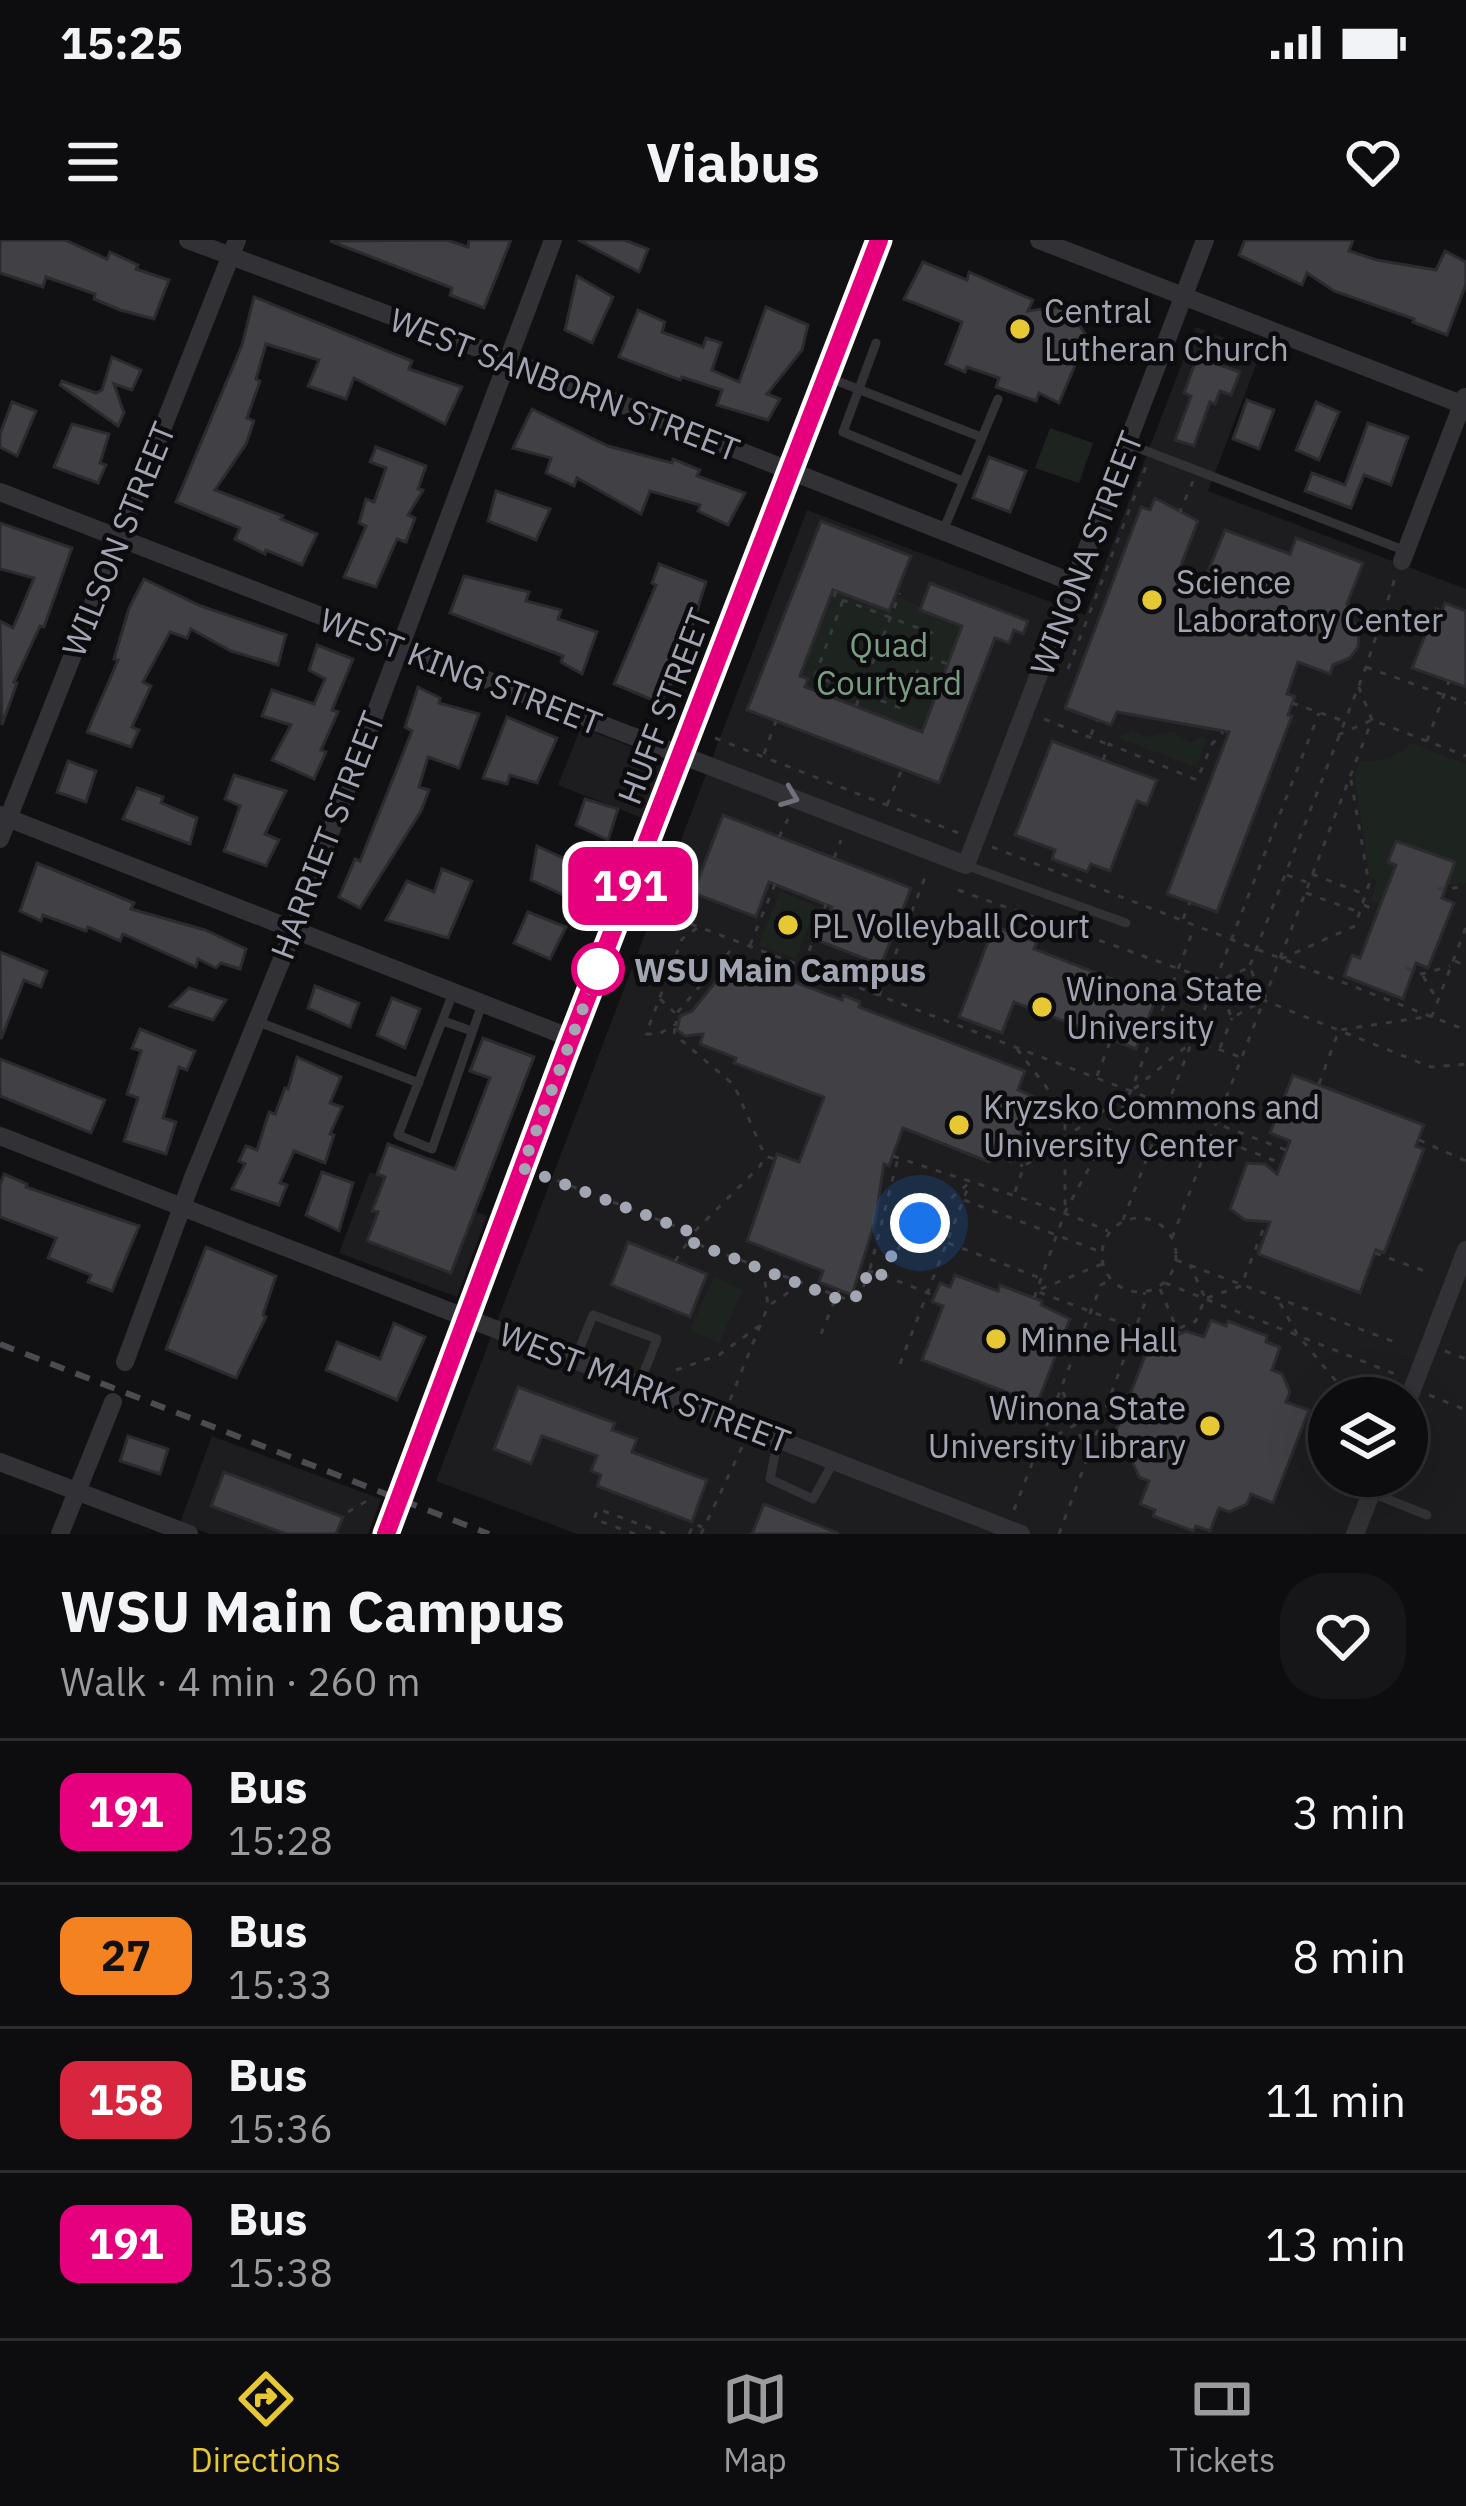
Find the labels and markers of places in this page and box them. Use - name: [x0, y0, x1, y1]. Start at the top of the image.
- place label: Central Lutheran Church: [1044, 289, 1289, 370]
- marker: Central Lutheran Church: [1007, 316, 1033, 342]
- place label: Science Laboratory Center: [1176, 560, 1443, 641]
- marker: Science Laboratory Center: [1139, 587, 1165, 613]
- place label: PL Volleyball Court: [812, 904, 1090, 947]
- marker: PL Volleyball Court: [775, 912, 801, 938]
- marker: WSU Main Campus: [573, 944, 623, 994]
- place label: WSU Main Campus: [634, 948, 926, 991]
- place label: Winona State University: [1066, 967, 1263, 1048]
- marker: Winona State University: [1029, 994, 1055, 1020]
- place label: Kryzsko Commons and University Center: [983, 1085, 1320, 1166]
- marker: Kryzsko Commons and University Center: [946, 1112, 972, 1138]
- place label: Minne Hall: [1020, 1318, 1177, 1361]
- marker: Minne Hall: [983, 1326, 1009, 1352]
- place label: Winona State University Library: [928, 1386, 1186, 1467]
- marker: Winona State University Library: [1197, 1413, 1223, 1439]

